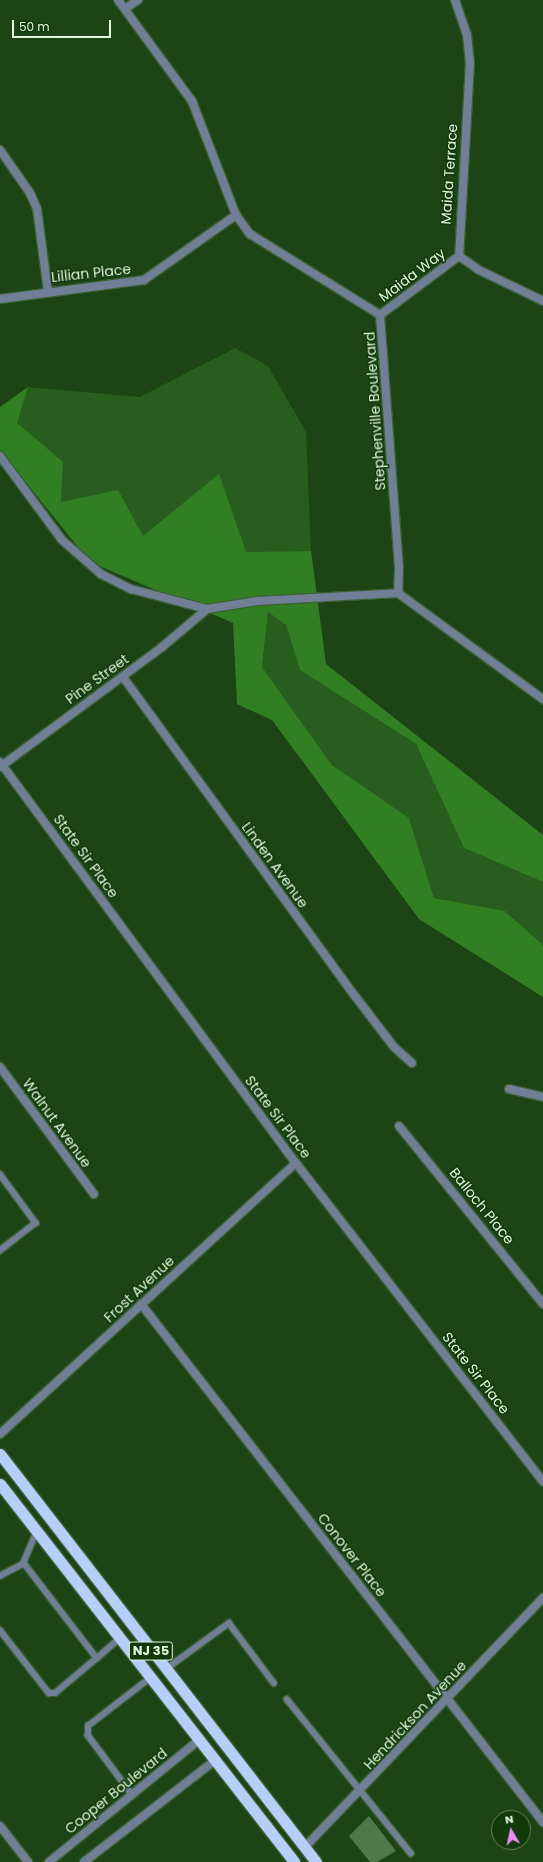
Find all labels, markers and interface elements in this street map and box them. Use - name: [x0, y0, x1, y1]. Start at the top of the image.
- scale bar: [14, 12, 113, 38]
- text: 50 m: [19, 18, 50, 35]
- street label: Maida Terrace: [437, 123, 461, 225]
- street label: Maida Way: [376, 245, 448, 305]
- street label: Lillian Place: [50, 260, 132, 286]
- street label: Stephenville Boulevard: [361, 331, 389, 491]
- street label: Pine Street: [62, 650, 132, 708]
- street label: State Sir Place: [50, 811, 122, 901]
- street label: Linden Avenue: [238, 819, 312, 911]
- street label: State Sir Place: [241, 1072, 315, 1162]
- street label: Walnut Avenue: [19, 1075, 95, 1171]
- street label: Balloch Place: [446, 1164, 518, 1248]
- street label: Frost Avenue: [100, 1252, 178, 1326]
- street label: State Sir Place: [439, 1329, 513, 1417]
- street label: Conover Place: [314, 1510, 390, 1600]
- road number: NJ 35: [128, 1640, 174, 1662]
- street label: Hendrickson Avenue: [360, 1657, 470, 1773]
- street label: Cooper Boulevard: [62, 1745, 170, 1837]
- north arrow: [491, 1810, 531, 1850]
- text: N: [504, 1811, 515, 1828]

